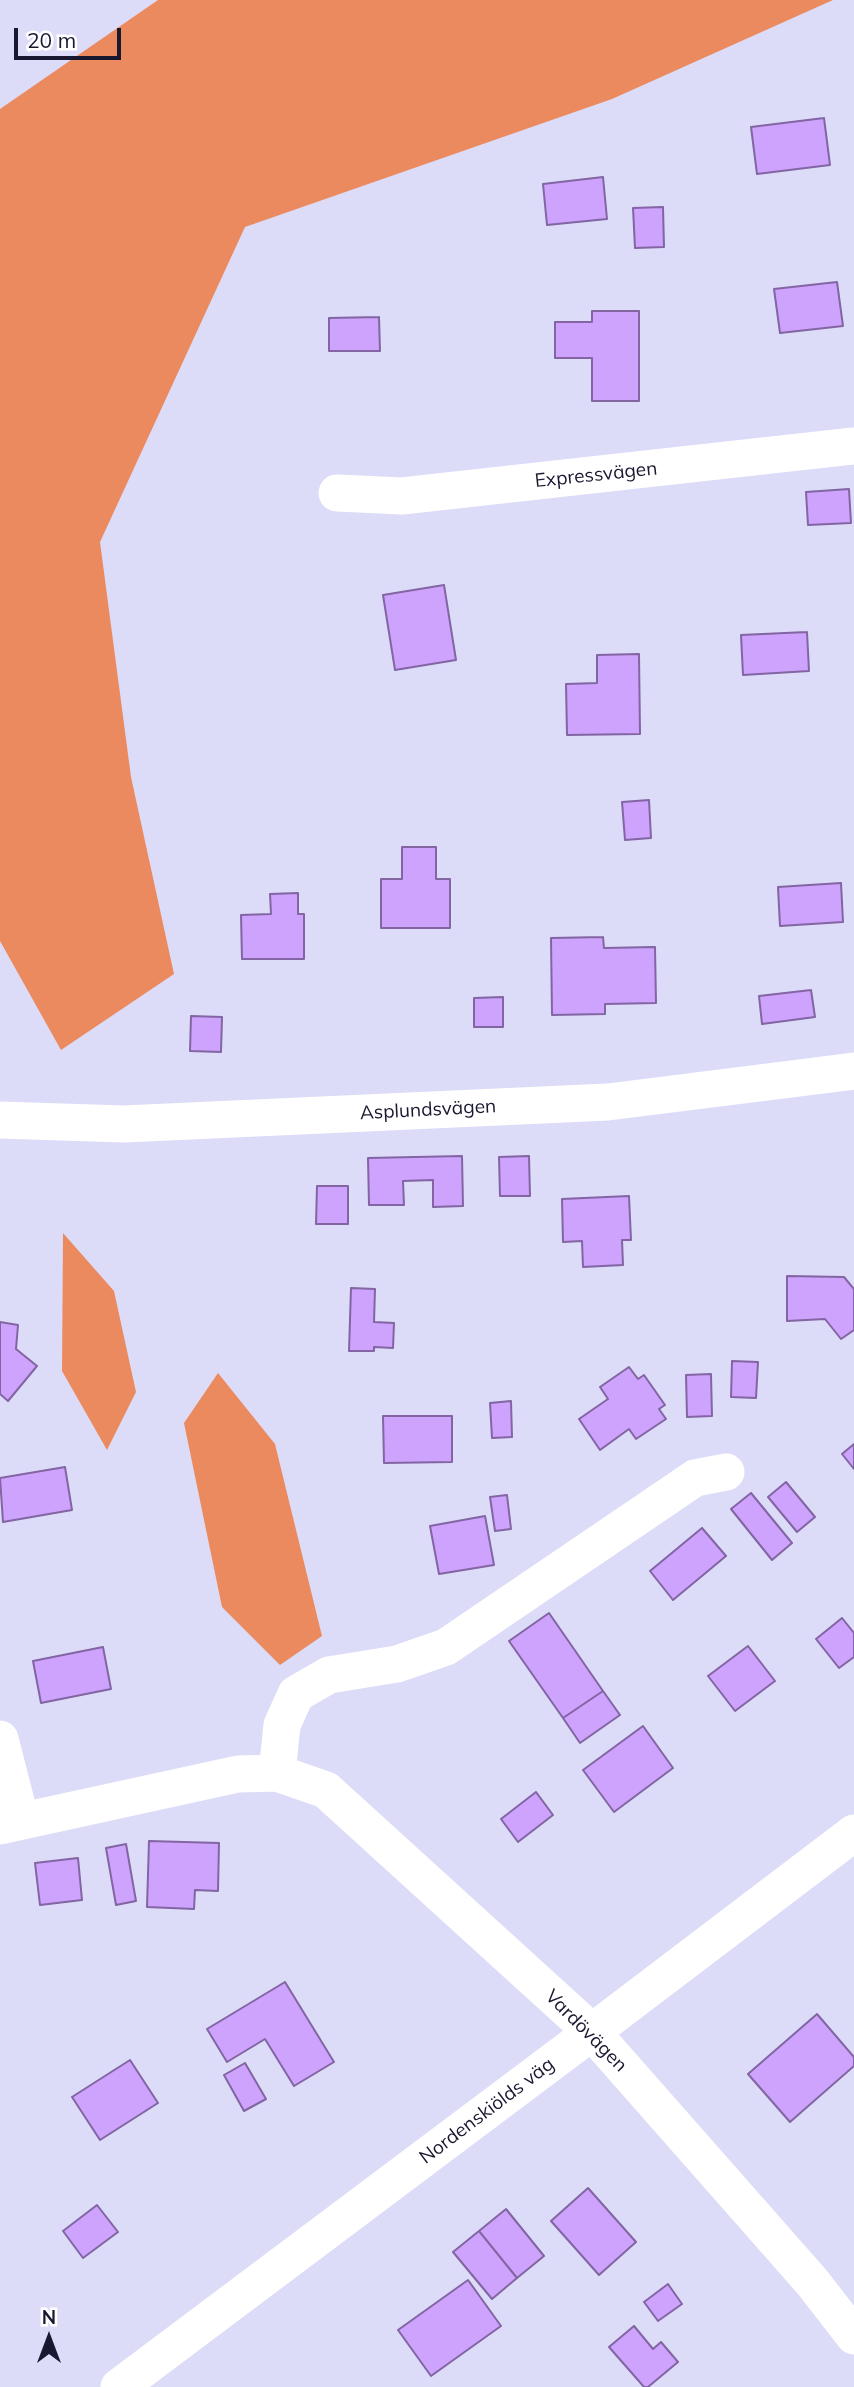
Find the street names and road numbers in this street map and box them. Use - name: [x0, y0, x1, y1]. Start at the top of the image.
- street label: Expressvägen: [534, 457, 658, 493]
- street label: Asplundsvägen: [359, 1095, 497, 1125]
- street label: Vardövägen: [540, 1985, 632, 2077]
- street label: Nordenskiölds väg: [415, 2053, 559, 2169]

